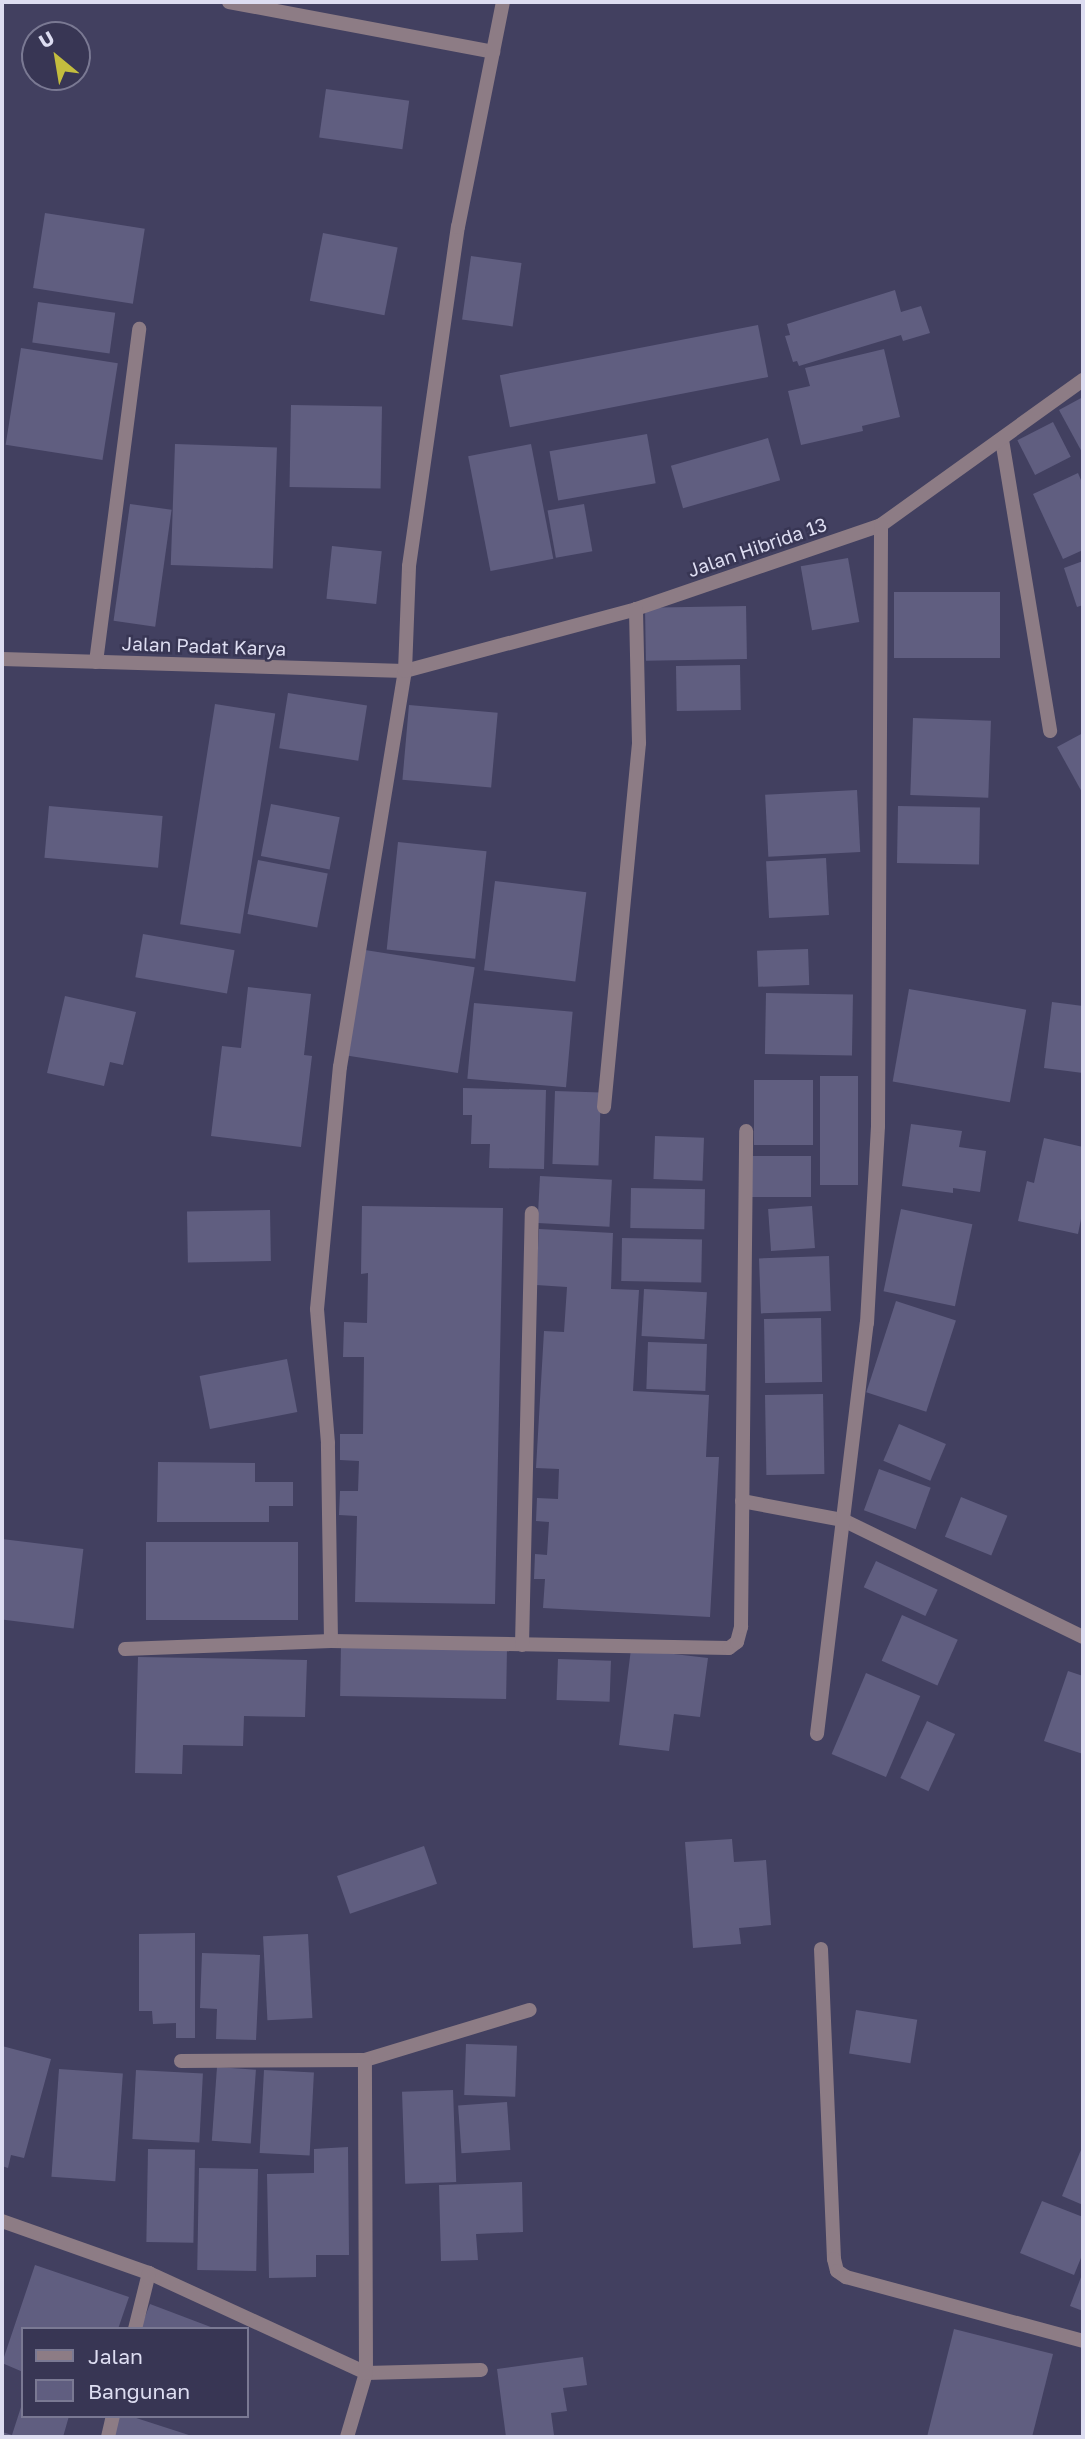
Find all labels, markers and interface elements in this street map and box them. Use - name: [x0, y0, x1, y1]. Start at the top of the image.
- north arrow: [21, 21, 91, 91]
- text: U: [34, 26, 58, 53]
- street label: Jalan Hibrida 13: [684, 512, 830, 582]
- street label: Jalan Padat Karya: [121, 632, 287, 660]
- legend: [21, 2327, 248, 2418]
- text: Jalan: [88, 2343, 143, 2369]
- text: Bangunan: [88, 2378, 190, 2404]

